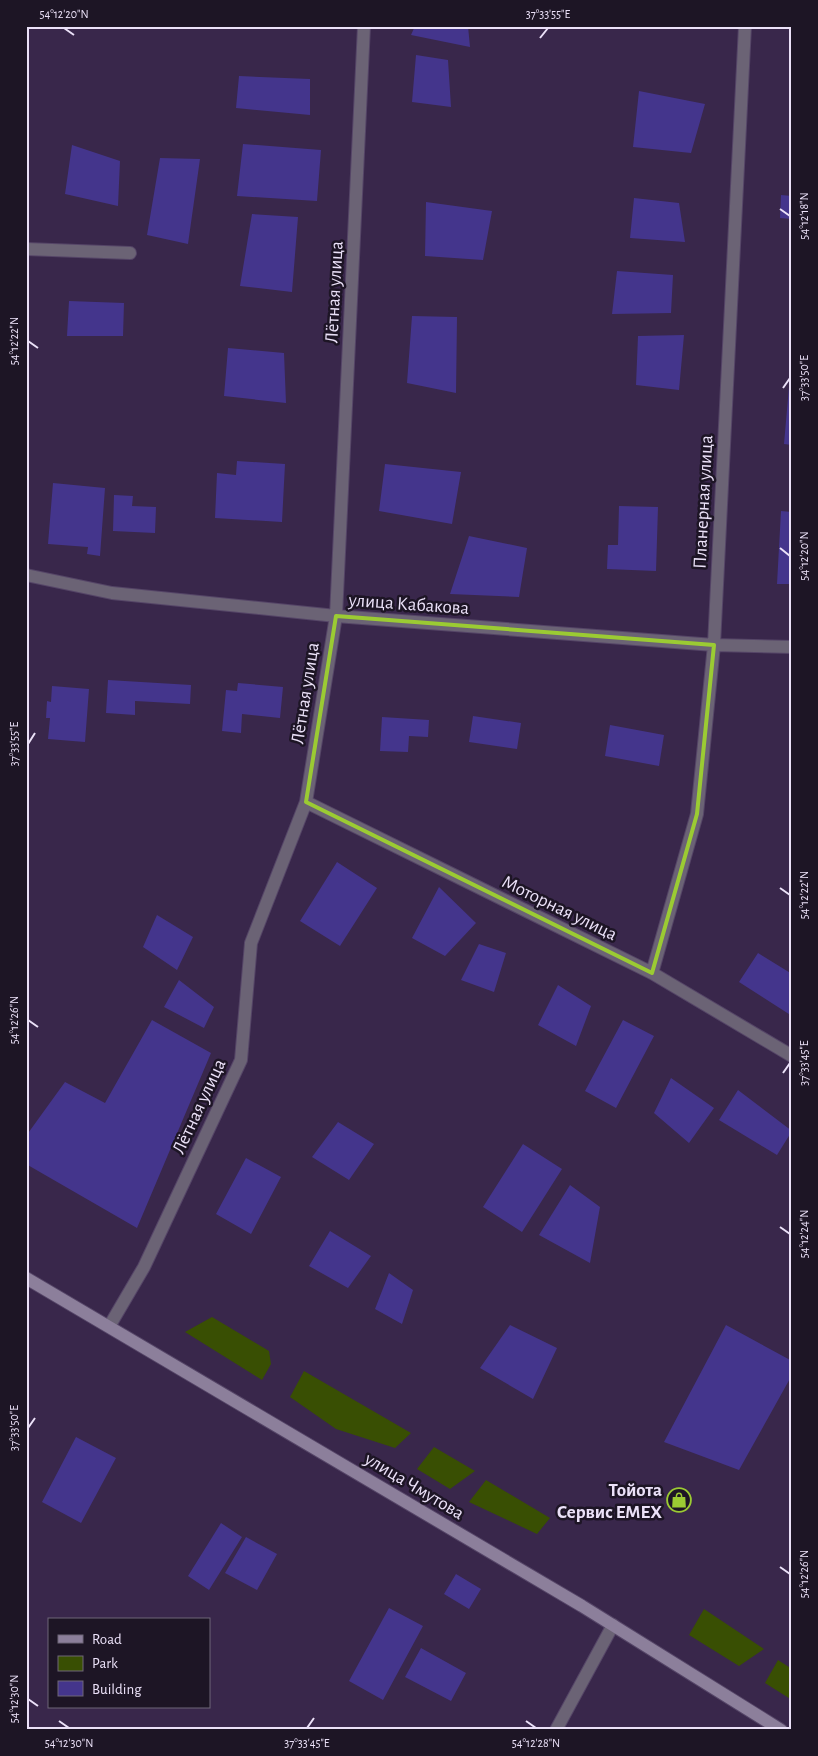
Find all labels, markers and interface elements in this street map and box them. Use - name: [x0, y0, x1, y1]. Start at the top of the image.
- text: 54°12'20"N: [39, 8, 89, 20]
- text: 37°33'55"E: [526, 8, 570, 20]
- text: 54°12'18"N: [798, 192, 810, 240]
- street label: Лётная улица: [322, 240, 347, 344]
- text: 54°12'22"N: [8, 317, 20, 365]
- text: 37°33'50"E: [798, 355, 810, 401]
- street label: Планерная улица: [690, 434, 717, 570]
- text: 54°12'20"N: [798, 531, 810, 581]
- street label: улица Кабакова: [347, 591, 470, 618]
- street label: Лётная улица: [288, 641, 323, 745]
- text: 37°33'55"E: [8, 722, 20, 766]
- text: 54°12'22"N: [798, 871, 810, 919]
- street label: Моторная улица: [499, 872, 620, 945]
- text: 54°12'26"N: [8, 996, 20, 1044]
- text: 37°33'45"E: [798, 1040, 810, 1086]
- street label: Лётная улица: [169, 1056, 230, 1157]
- text: 54°12'24"N: [798, 1210, 810, 1258]
- text: 37°33'50"E: [8, 1405, 20, 1451]
- street label: улица Чмутова: [360, 1449, 467, 1523]
- place label: Тойота Сервис EMEX: [557, 1481, 662, 1522]
- shop icon: Тойота Сервис EMEX: [666, 1487, 692, 1513]
- text: 54°12'26"N: [798, 1550, 810, 1598]
- legend: [48, 1618, 210, 1708]
- text: Road: [92, 1632, 122, 1647]
- text: Park: [92, 1656, 118, 1671]
- text: 54°12'30"N: [8, 1675, 20, 1723]
- text: Building: [92, 1682, 142, 1697]
- text: 54°12'30"N: [45, 1737, 93, 1749]
- text: 37°33'45"E: [284, 1737, 330, 1749]
- text: 54°12'28"N: [512, 1737, 560, 1749]

